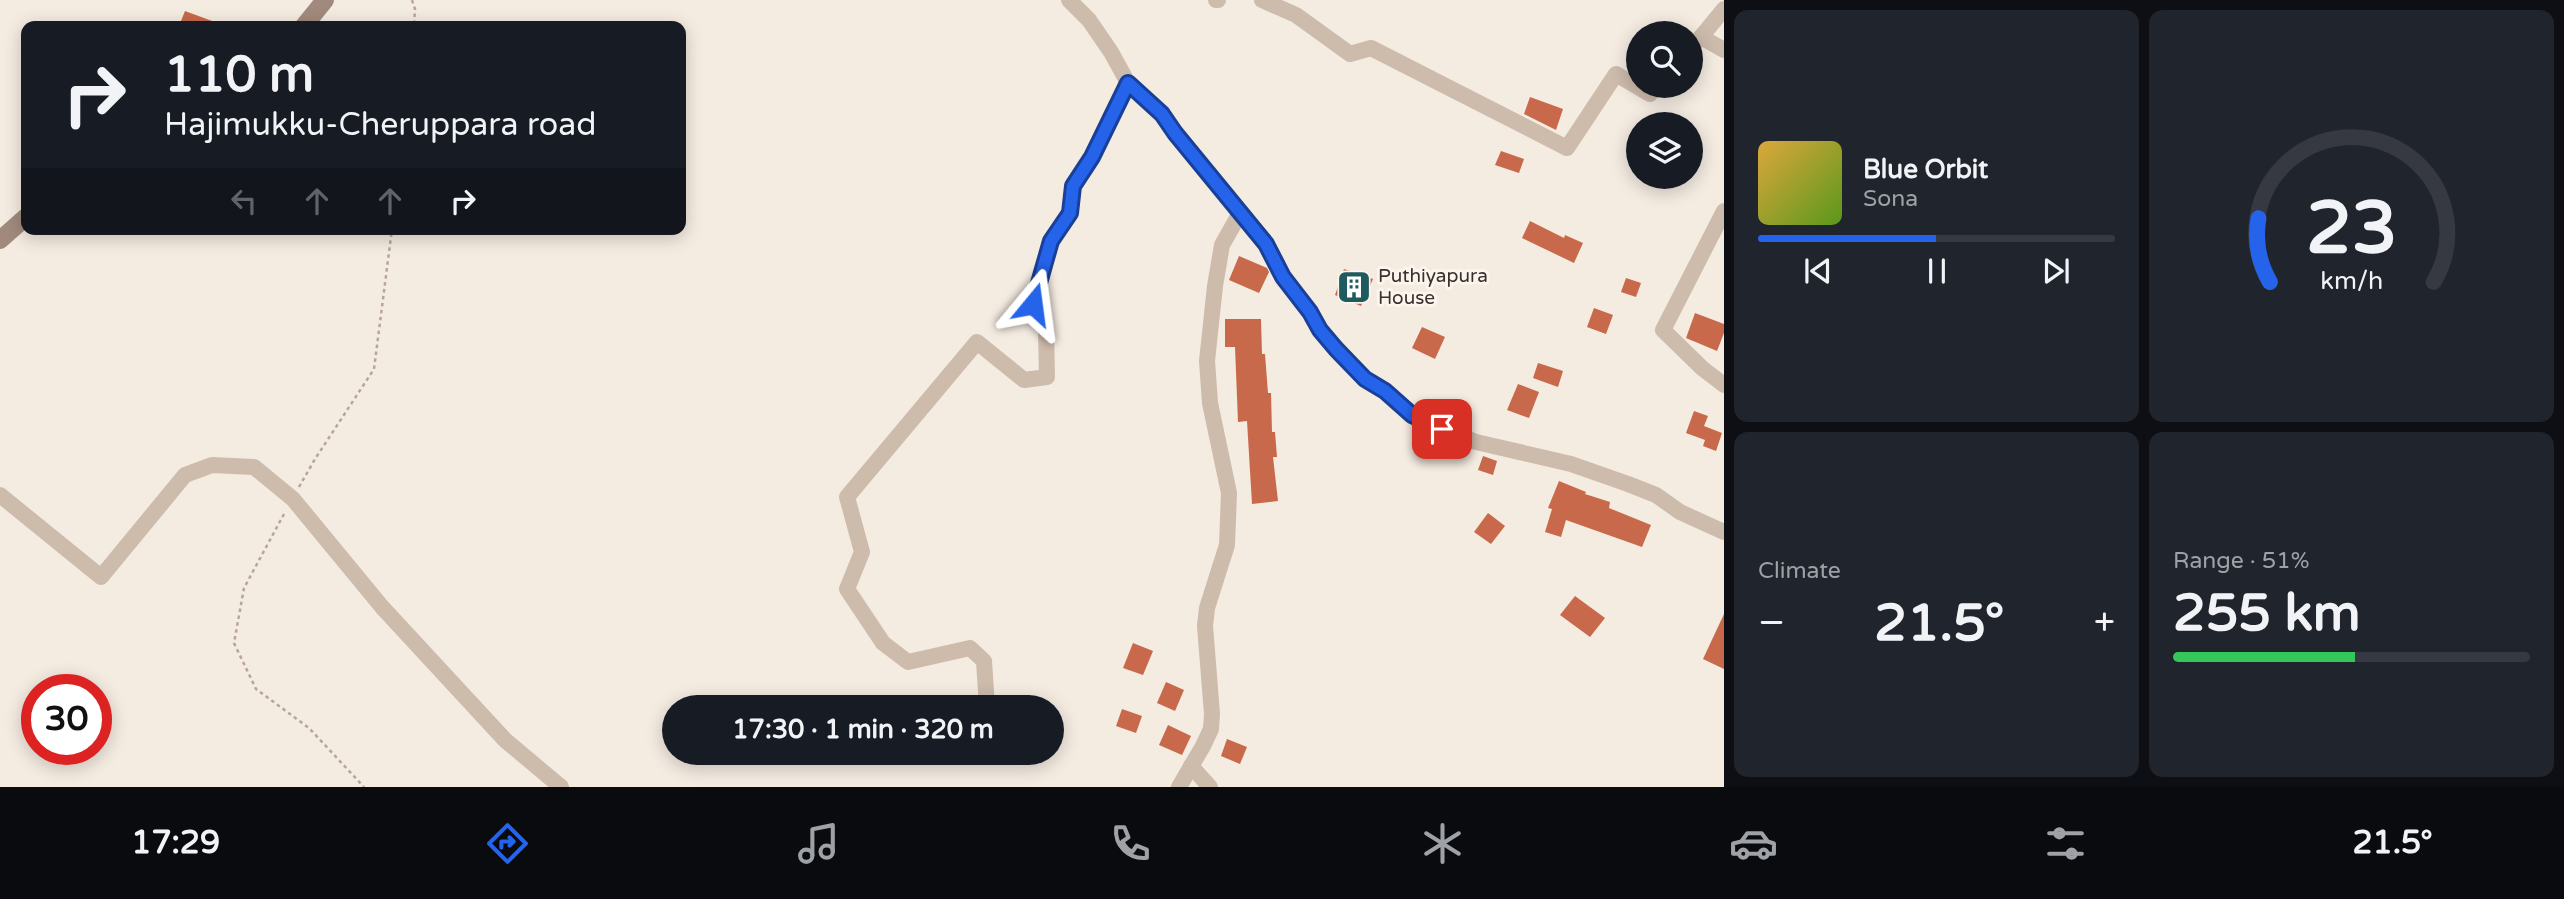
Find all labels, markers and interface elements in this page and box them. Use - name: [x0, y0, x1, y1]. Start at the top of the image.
- map controls: [1626, 21, 1703, 189]
- button: search: [1626, 21, 1703, 98]
- text: 110 m: [164, 46, 314, 105]
- icon: right: [49, 49, 140, 140]
- text: Hajimukku-Cheruppara road: [164, 106, 596, 144]
- button: layers: [1626, 112, 1703, 189]
- text: Blue Orbit: [1863, 154, 1988, 185]
- icon: left: [225, 182, 263, 220]
- icon: ahead: [298, 182, 336, 220]
- icon: ahead: [371, 182, 409, 220]
- icon: right: [444, 182, 482, 220]
- text: Sona: [1863, 185, 1918, 213]
- text: 23: [2306, 185, 2397, 273]
- icon: previous: [1799, 252, 1837, 290]
- icon: pause: [1918, 252, 1956, 290]
- icon: next: [2037, 252, 2075, 290]
- place label: Puthiyapura House: [1378, 265, 1488, 309]
- text: km/h: [2320, 266, 2383, 296]
- position arrow: [996, 267, 1070, 341]
- building icon: Puthiyapura House: [1335, 268, 1373, 306]
- pin: [1412, 399, 1472, 459]
- icon: arrive: [1423, 410, 1461, 448]
- text: Range · 51%: [2173, 547, 2309, 575]
- text: Climate: [1758, 557, 1841, 585]
- text: 255 km: [2173, 582, 2361, 645]
- text: 21.5°: [1874, 592, 2004, 655]
- text: −: [1758, 600, 1785, 646]
- text: +: [2094, 600, 2115, 646]
- speed limit sign: 30: [21, 674, 112, 765]
- text: 17:30 · 1 min · 320 m: [732, 714, 994, 745]
- icon: directions: [483, 819, 532, 868]
- icon: music: [794, 819, 843, 868]
- icon: phone: [1106, 819, 1155, 868]
- icon: climate: [1418, 819, 1467, 868]
- icon: car: [1729, 819, 1778, 868]
- icon: filters: [2041, 819, 2090, 868]
- text: 17:29: [131, 824, 220, 862]
- text: 21.5°: [2353, 824, 2433, 862]

